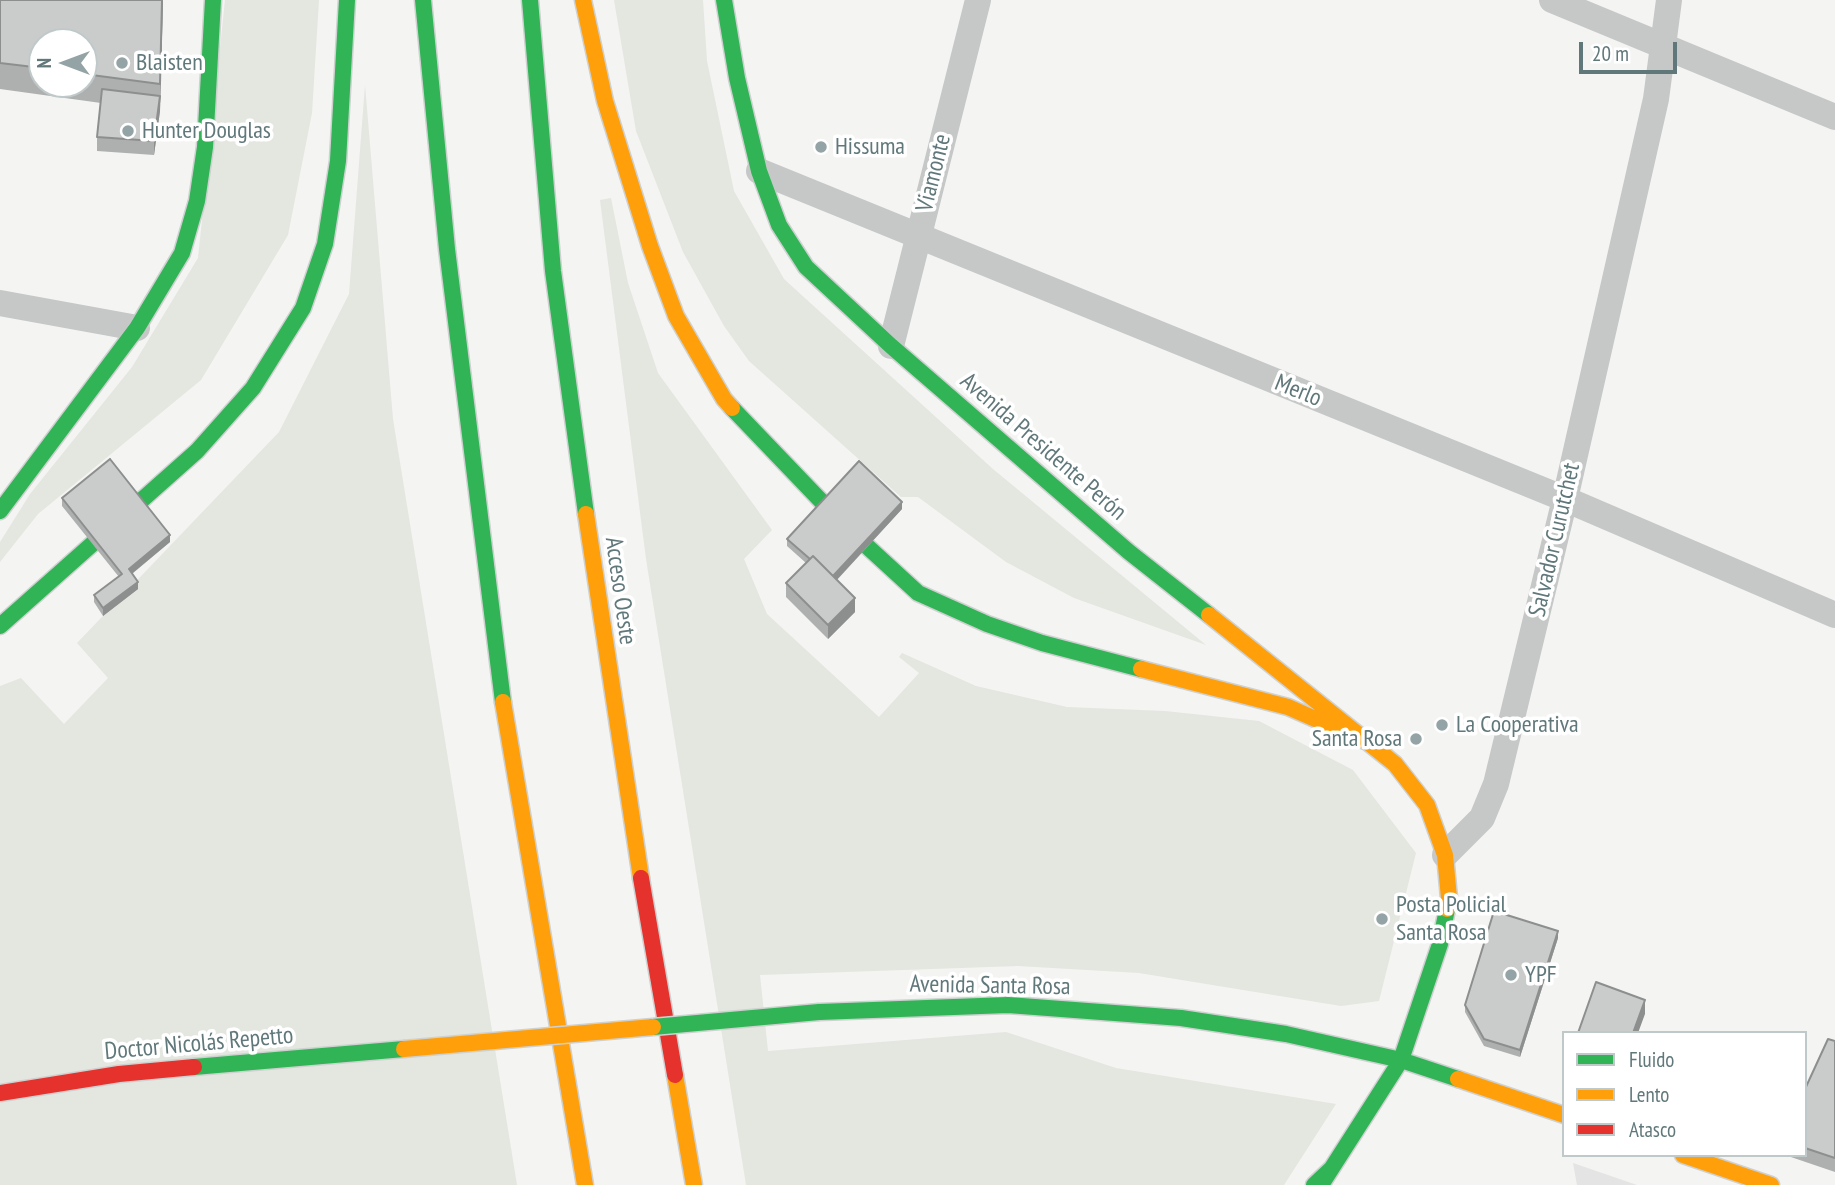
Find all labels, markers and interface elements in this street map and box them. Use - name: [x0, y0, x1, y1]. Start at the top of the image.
- north arrow: [28, 28, 98, 98]
- scale bar: [1583, 28, 1681, 72]
- text: 20 m: [1592, 40, 1629, 67]
- place label: Blaisten: [136, 49, 203, 77]
- marker: Blaisten: [114, 55, 130, 71]
- text: N: [32, 58, 56, 68]
- place label: Hunter Douglas: [142, 117, 271, 145]
- marker: Hunter Douglas: [120, 123, 136, 139]
- street label: Viamonte: [910, 131, 958, 215]
- place label: Hissuma: [835, 133, 905, 161]
- marker: Hissuma: [813, 139, 829, 155]
- street label: Avenida Presidente Perón: [954, 367, 1132, 527]
- street label: Merlo: [1270, 369, 1326, 413]
- street label: Salvador Curutchet: [1523, 460, 1587, 620]
- street label: Acceso Oeste: [598, 535, 642, 647]
- place label: La Cooperativa: [1456, 711, 1579, 739]
- marker: La Cooperativa: [1434, 717, 1450, 733]
- place label: Santa Rosa: [1312, 725, 1402, 753]
- marker: Santa Rosa: [1408, 731, 1424, 747]
- place label: Posta Policial Santa Rosa: [1396, 891, 1506, 947]
- marker: Posta Policial Santa Rosa: [1374, 911, 1390, 927]
- place label: YPF: [1525, 961, 1557, 989]
- marker: YPF: [1503, 967, 1519, 983]
- street label: Avenida Santa Rosa: [909, 970, 1071, 1002]
- street label: Doctor Nicolás Repetto: [104, 1021, 294, 1067]
- legend: [1562, 1031, 1807, 1157]
- text: Fluido: [1629, 1046, 1674, 1073]
- text: Lento: [1629, 1081, 1669, 1108]
- text: Atasco: [1629, 1116, 1676, 1143]

